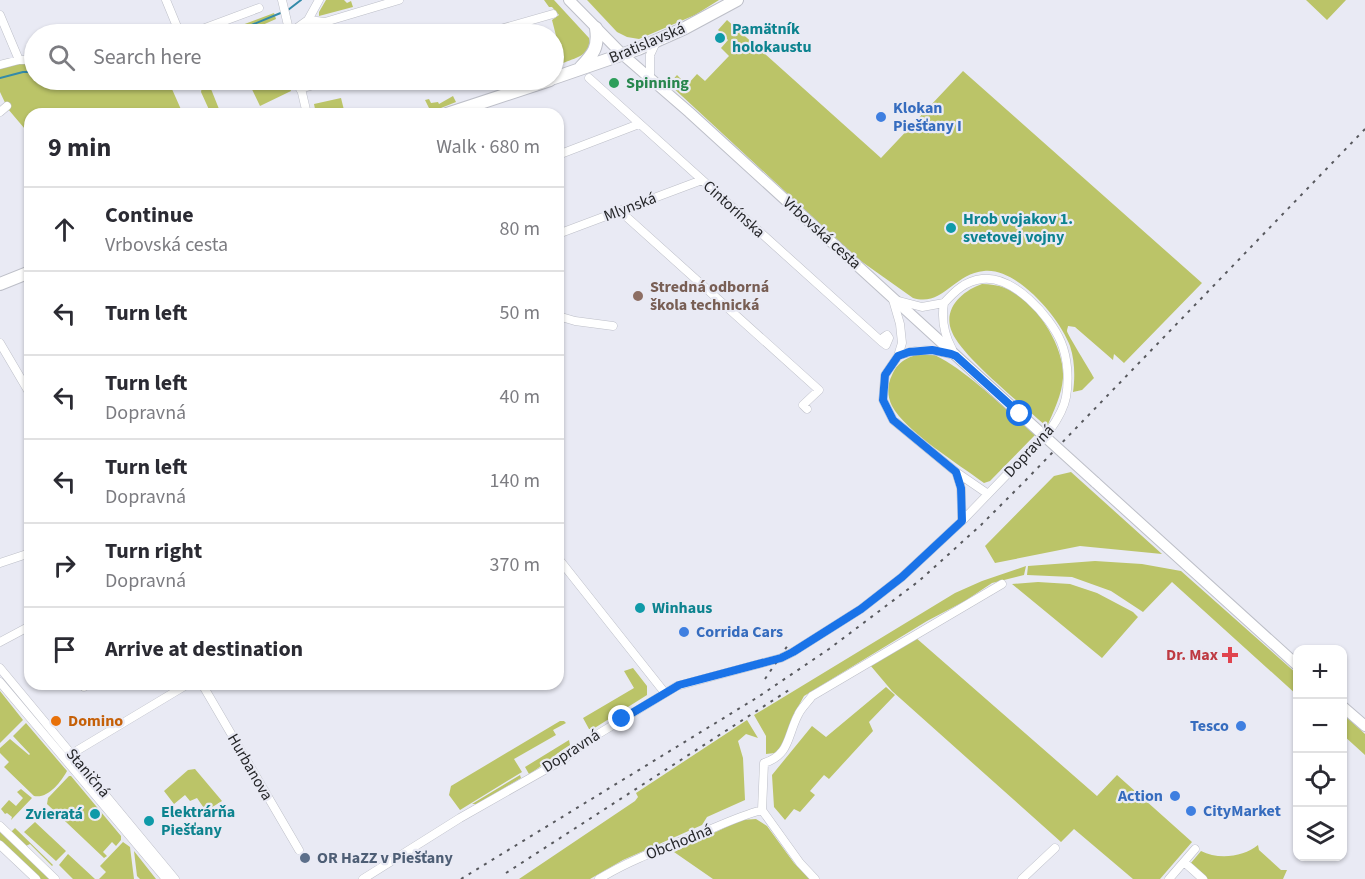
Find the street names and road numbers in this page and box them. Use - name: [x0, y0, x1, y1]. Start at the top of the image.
- street label: Bratislavská: [606, 17, 688, 69]
- street label: Cintorínska: [698, 175, 770, 243]
- street label: Mlynská: [601, 187, 659, 227]
- street label: Vrbovská cesta: [778, 192, 866, 274]
- street label: Dopravná: [999, 420, 1059, 482]
- street label: Dopravná: [538, 724, 604, 778]
- street label: Hurbanova: [222, 729, 278, 805]
- street label: Staničná: [61, 744, 115, 802]
- street label: Obchodná: [643, 819, 715, 865]

